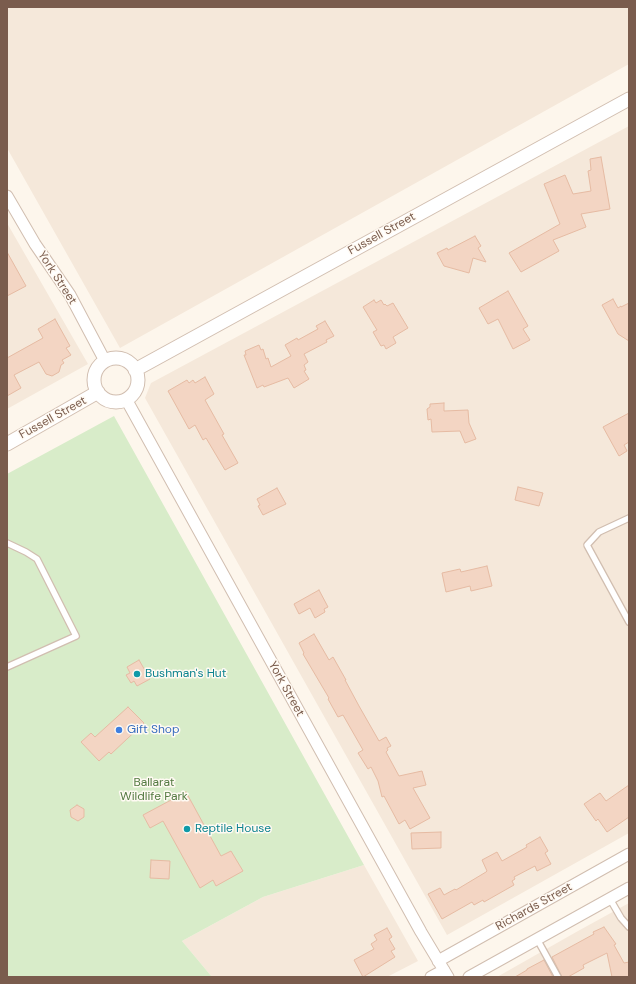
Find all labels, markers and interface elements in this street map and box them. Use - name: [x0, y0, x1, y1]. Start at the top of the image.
- street label: Fussell Street: [346, 210, 418, 258]
- street label: York Street: [34, 249, 80, 307]
- street label: Fussell Street: [17, 394, 89, 442]
- street label: York Street: [265, 659, 307, 719]
- place label: Bushman's Hut: [145, 667, 226, 681]
- marker: Bushman's Hut: [132, 669, 142, 679]
- place label: Gift Shop: [127, 723, 179, 737]
- marker: Gift Shop: [114, 725, 124, 735]
- park label: Ballarat Wildlife Park: [120, 776, 188, 804]
- place label: Reptile House: [195, 822, 271, 836]
- marker: Reptile House: [182, 824, 192, 834]
- street label: Richards Street: [493, 880, 575, 934]

